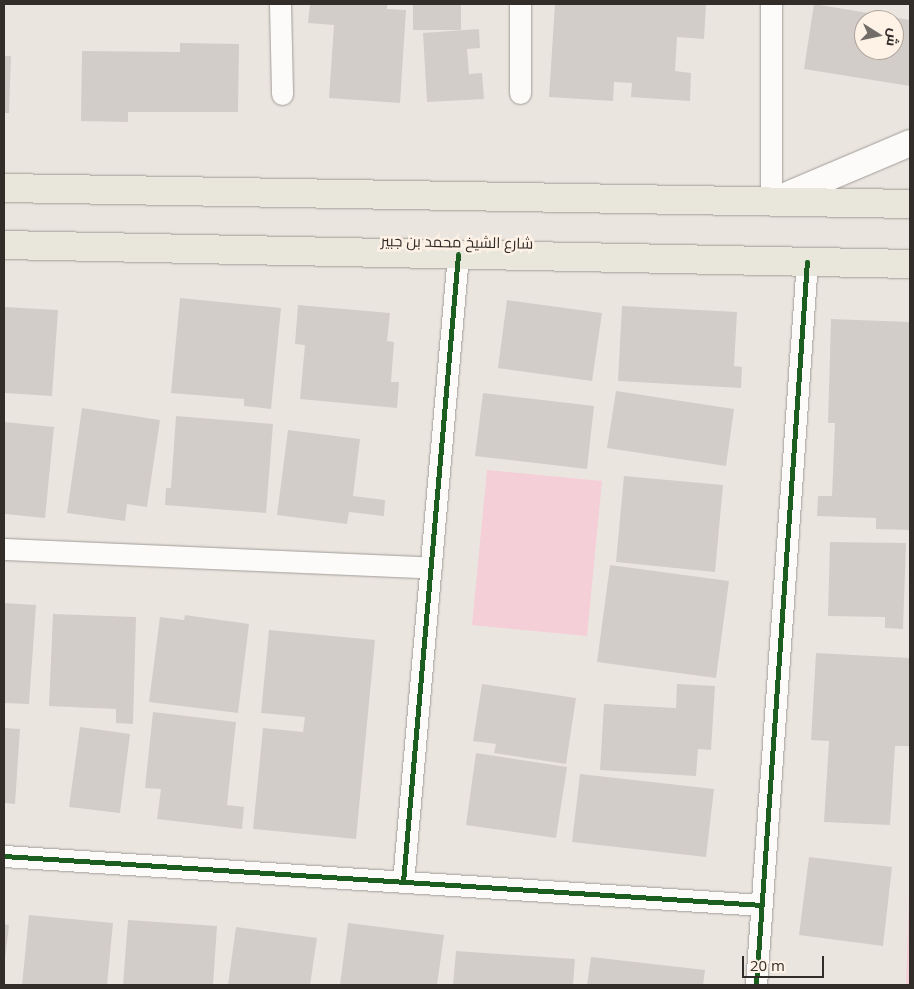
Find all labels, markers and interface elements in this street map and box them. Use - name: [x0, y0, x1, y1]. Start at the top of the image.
- north arrow: [854, 10, 904, 60]
- text: ش: [882, 27, 904, 48]
- street label: شارع الشيخ محمد بن جبير: [381, 232, 533, 252]
- scale bar: [744, 946, 826, 978]
- text: 20 m: [750, 955, 785, 975]

